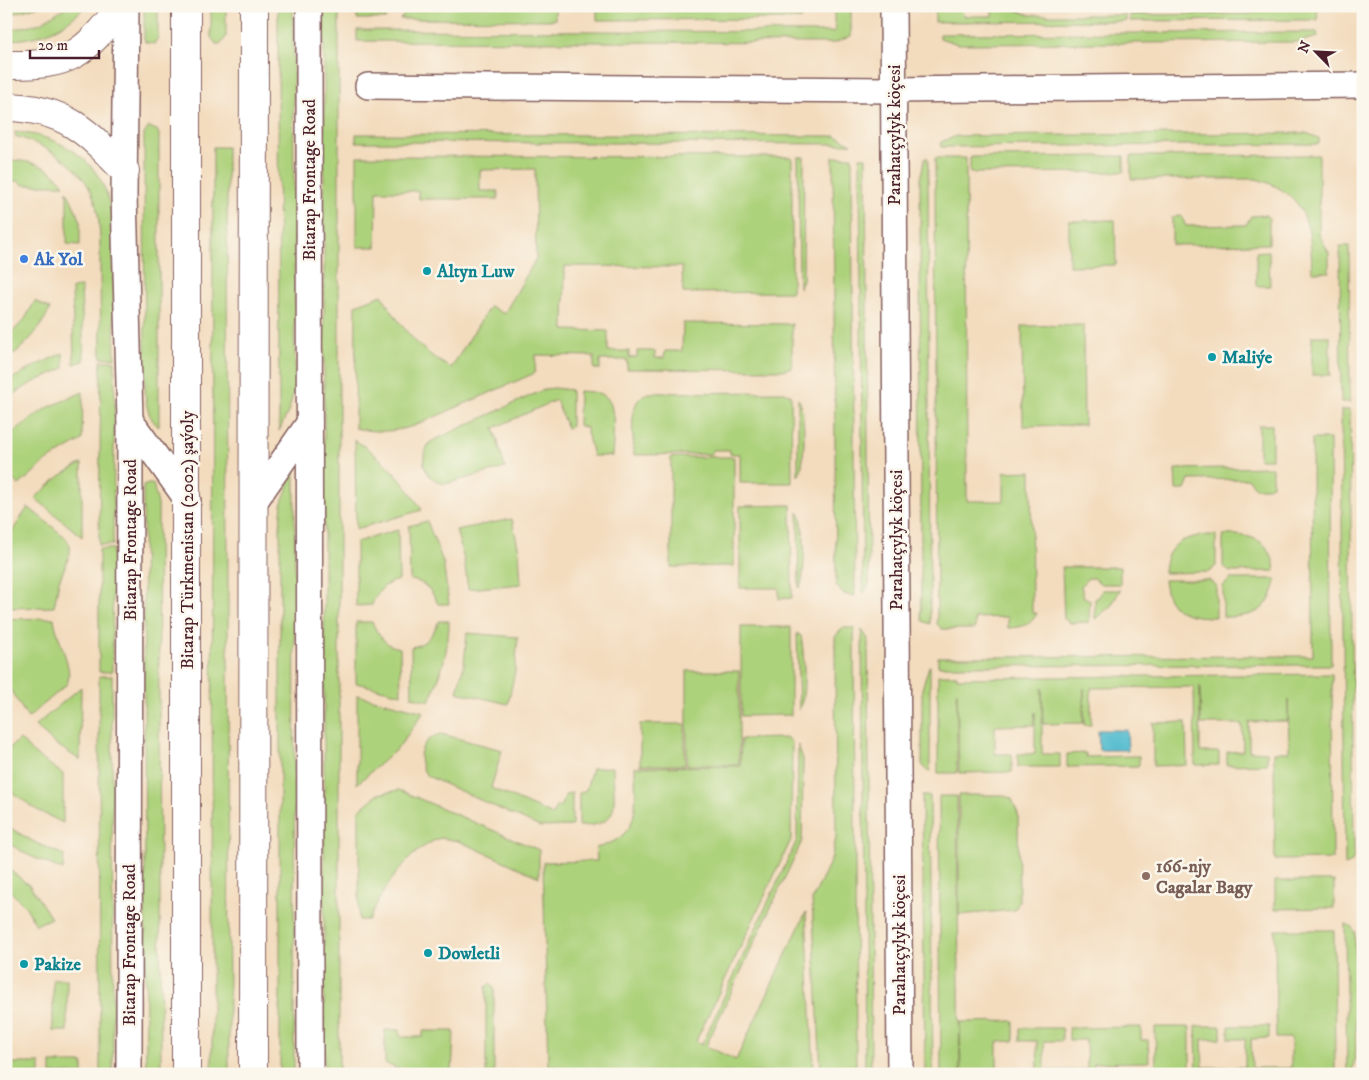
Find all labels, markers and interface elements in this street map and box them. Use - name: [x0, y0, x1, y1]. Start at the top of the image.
- scale bar: [30, 28, 99, 60]
- north arrow: [1292, 28, 1342, 78]
- text: 20 m: [38, 36, 68, 55]
- text: N: [1294, 38, 1316, 56]
- street label: Parahatçylyk köçesi: [884, 65, 906, 205]
- street label: Bitarap Frontage Road: [299, 99, 321, 261]
- place label: Ak Yol: [33, 249, 83, 271]
- marker: Ak Yol: [18, 253, 30, 265]
- place label: Altyn Luw: [436, 261, 515, 283]
- marker: Altyn Luw: [421, 265, 433, 277]
- place label: Maliýe: [1222, 347, 1273, 369]
- marker: Maliýe: [1206, 351, 1218, 363]
- street label: Bitarap Türkmenistan (2002) şaýoly: [177, 410, 199, 670]
- street label: Bitarap Frontage Road: [120, 459, 142, 621]
- street label: Parahatçylyk köçesi: [886, 470, 908, 610]
- place label: 166-njy Cagalar Bagy: [1156, 856, 1253, 899]
- street label: Bitarap Frontage Road: [119, 864, 141, 1026]
- marker: 166-njy Cagalar Bagy: [1140, 870, 1152, 882]
- street label: Parahatçylyk köçesi: [889, 875, 911, 1015]
- place label: Dowletli: [438, 943, 500, 965]
- marker: Dowletli: [422, 947, 434, 959]
- place label: Pakize: [34, 954, 81, 976]
- marker: Pakize: [18, 958, 30, 970]

